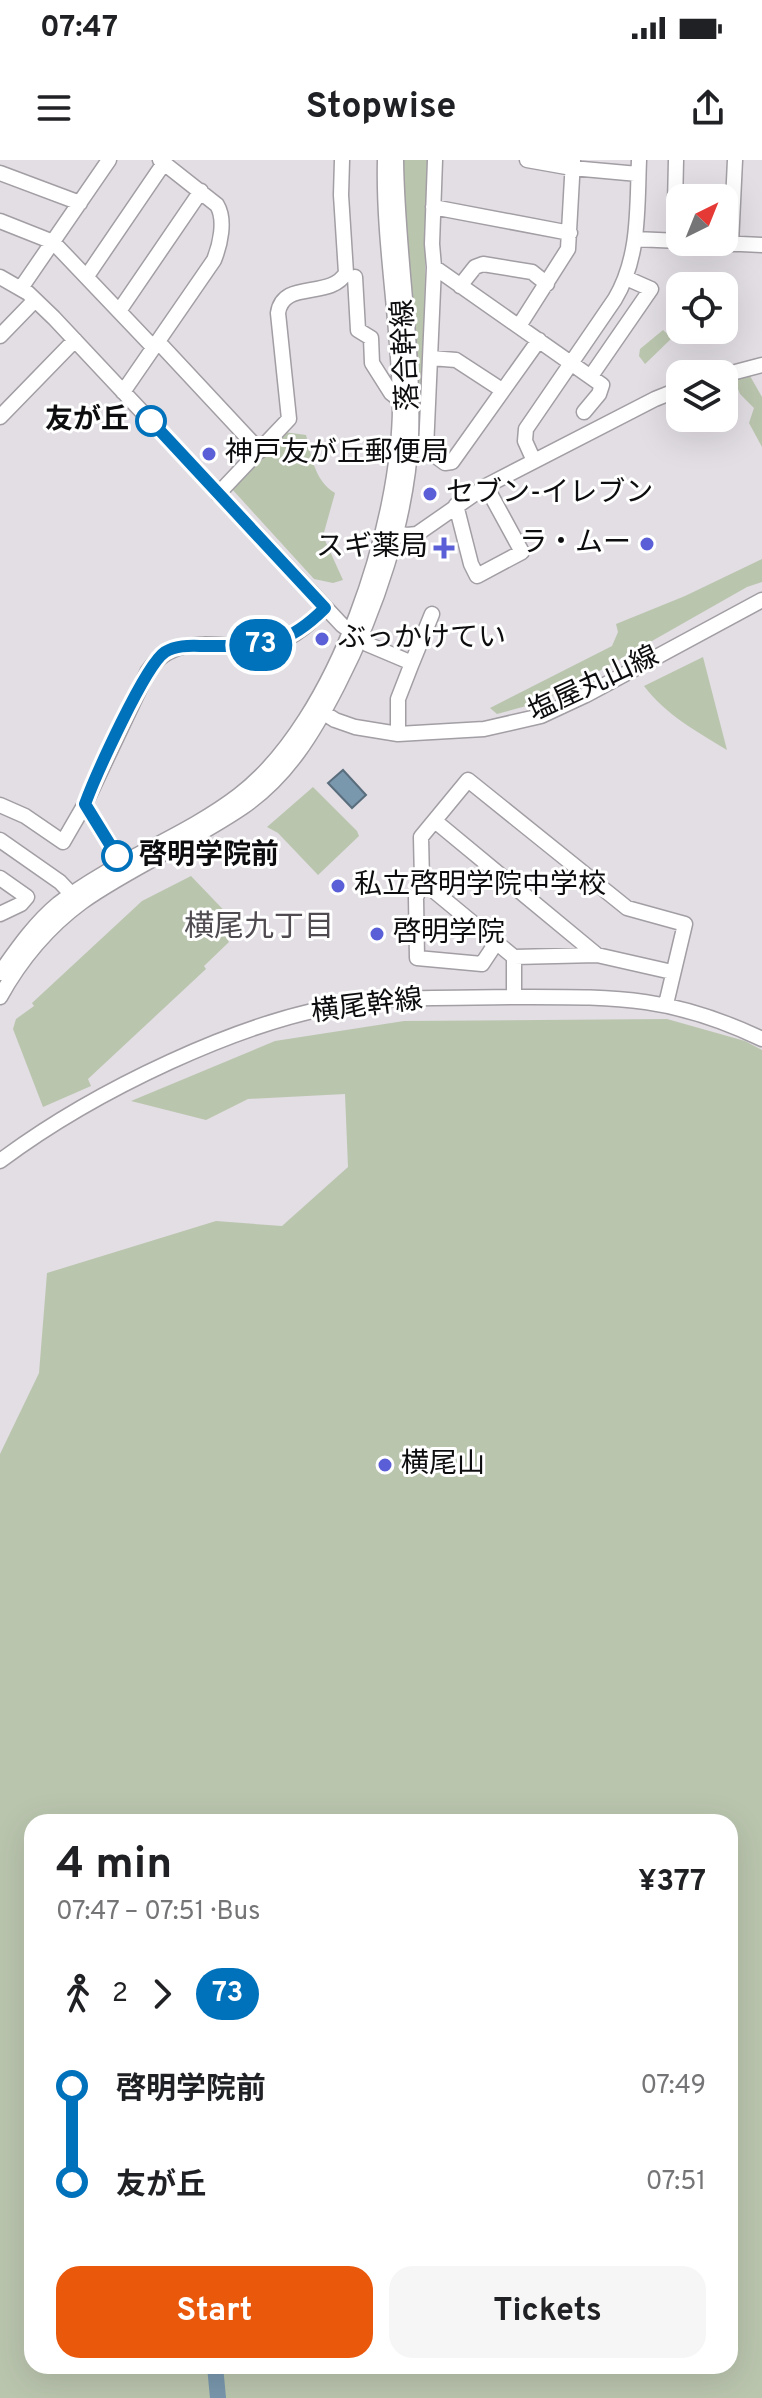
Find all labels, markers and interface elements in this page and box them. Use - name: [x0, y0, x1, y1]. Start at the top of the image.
- text: 07:47: [40, 10, 118, 47]
- text: Stopwise: [306, 85, 456, 131]
- icon: menu: [32, 86, 76, 130]
- icon: share: [686, 86, 730, 130]
- north arrow: [666, 184, 738, 256]
- map controls: [666, 184, 738, 432]
- button: locate: [666, 272, 738, 344]
- street label: 落合幹線: [386, 298, 428, 412]
- button: layers: [666, 360, 738, 432]
- place label: 友が丘: [45, 403, 129, 439]
- marker: 友が丘: [136, 406, 166, 436]
- place label: 神戸友が丘郵便局: [225, 436, 449, 472]
- marker: 神戸友が丘郵便局: [200, 445, 218, 463]
- place label: セブン-イレブン: [446, 476, 653, 512]
- marker: セブン-イレブン: [421, 485, 439, 503]
- place label: ラ・ムー: [519, 526, 631, 562]
- place label: スギ薬局: [316, 530, 428, 566]
- marker: ラ・ムー: [638, 535, 656, 553]
- marker: スギ薬局: [435, 539, 453, 557]
- line badge: 73: [225, 619, 297, 671]
- place label: ぶっかけてい: [338, 621, 506, 657]
- text: 73: [245, 627, 277, 663]
- marker: ぶっかけてい: [313, 630, 331, 648]
- street label: 塩屋丸山線: [523, 639, 665, 731]
- place label: 啓明学院前: [139, 838, 279, 874]
- marker: 啓明学院前: [102, 841, 132, 871]
- place label: 私立啓明学院中学校: [354, 868, 606, 904]
- marker: 私立啓明学院中学校: [329, 877, 347, 895]
- district label: 横尾九丁目: [184, 910, 334, 947]
- place label: 啓明学院: [393, 916, 505, 952]
- marker: 啓明学院: [368, 925, 386, 943]
- street label: 横尾幹線: [309, 982, 425, 1032]
- place label: 横尾山: [401, 1447, 485, 1483]
- marker: 横尾山: [376, 1456, 394, 1474]
- text: 4 min: [56, 1838, 172, 1894]
- text: ¥377: [638, 1864, 706, 1901]
- text: 07:47 – 07:51 · Bus: [56, 1896, 260, 1929]
- icon: walk: [56, 1972, 100, 2016]
- icon: forward: [140, 1972, 184, 2016]
- text: 73: [212, 1976, 243, 2012]
- text: 2: [112, 1978, 128, 2011]
- text: 07:49: [640, 2070, 706, 2103]
- text: 啓明学院前: [116, 2072, 266, 2109]
- text: 07:51: [646, 2166, 706, 2199]
- text: 友が丘: [116, 2168, 206, 2205]
- button: Start: [56, 2266, 373, 2358]
- button: Tickets: [389, 2266, 706, 2358]

